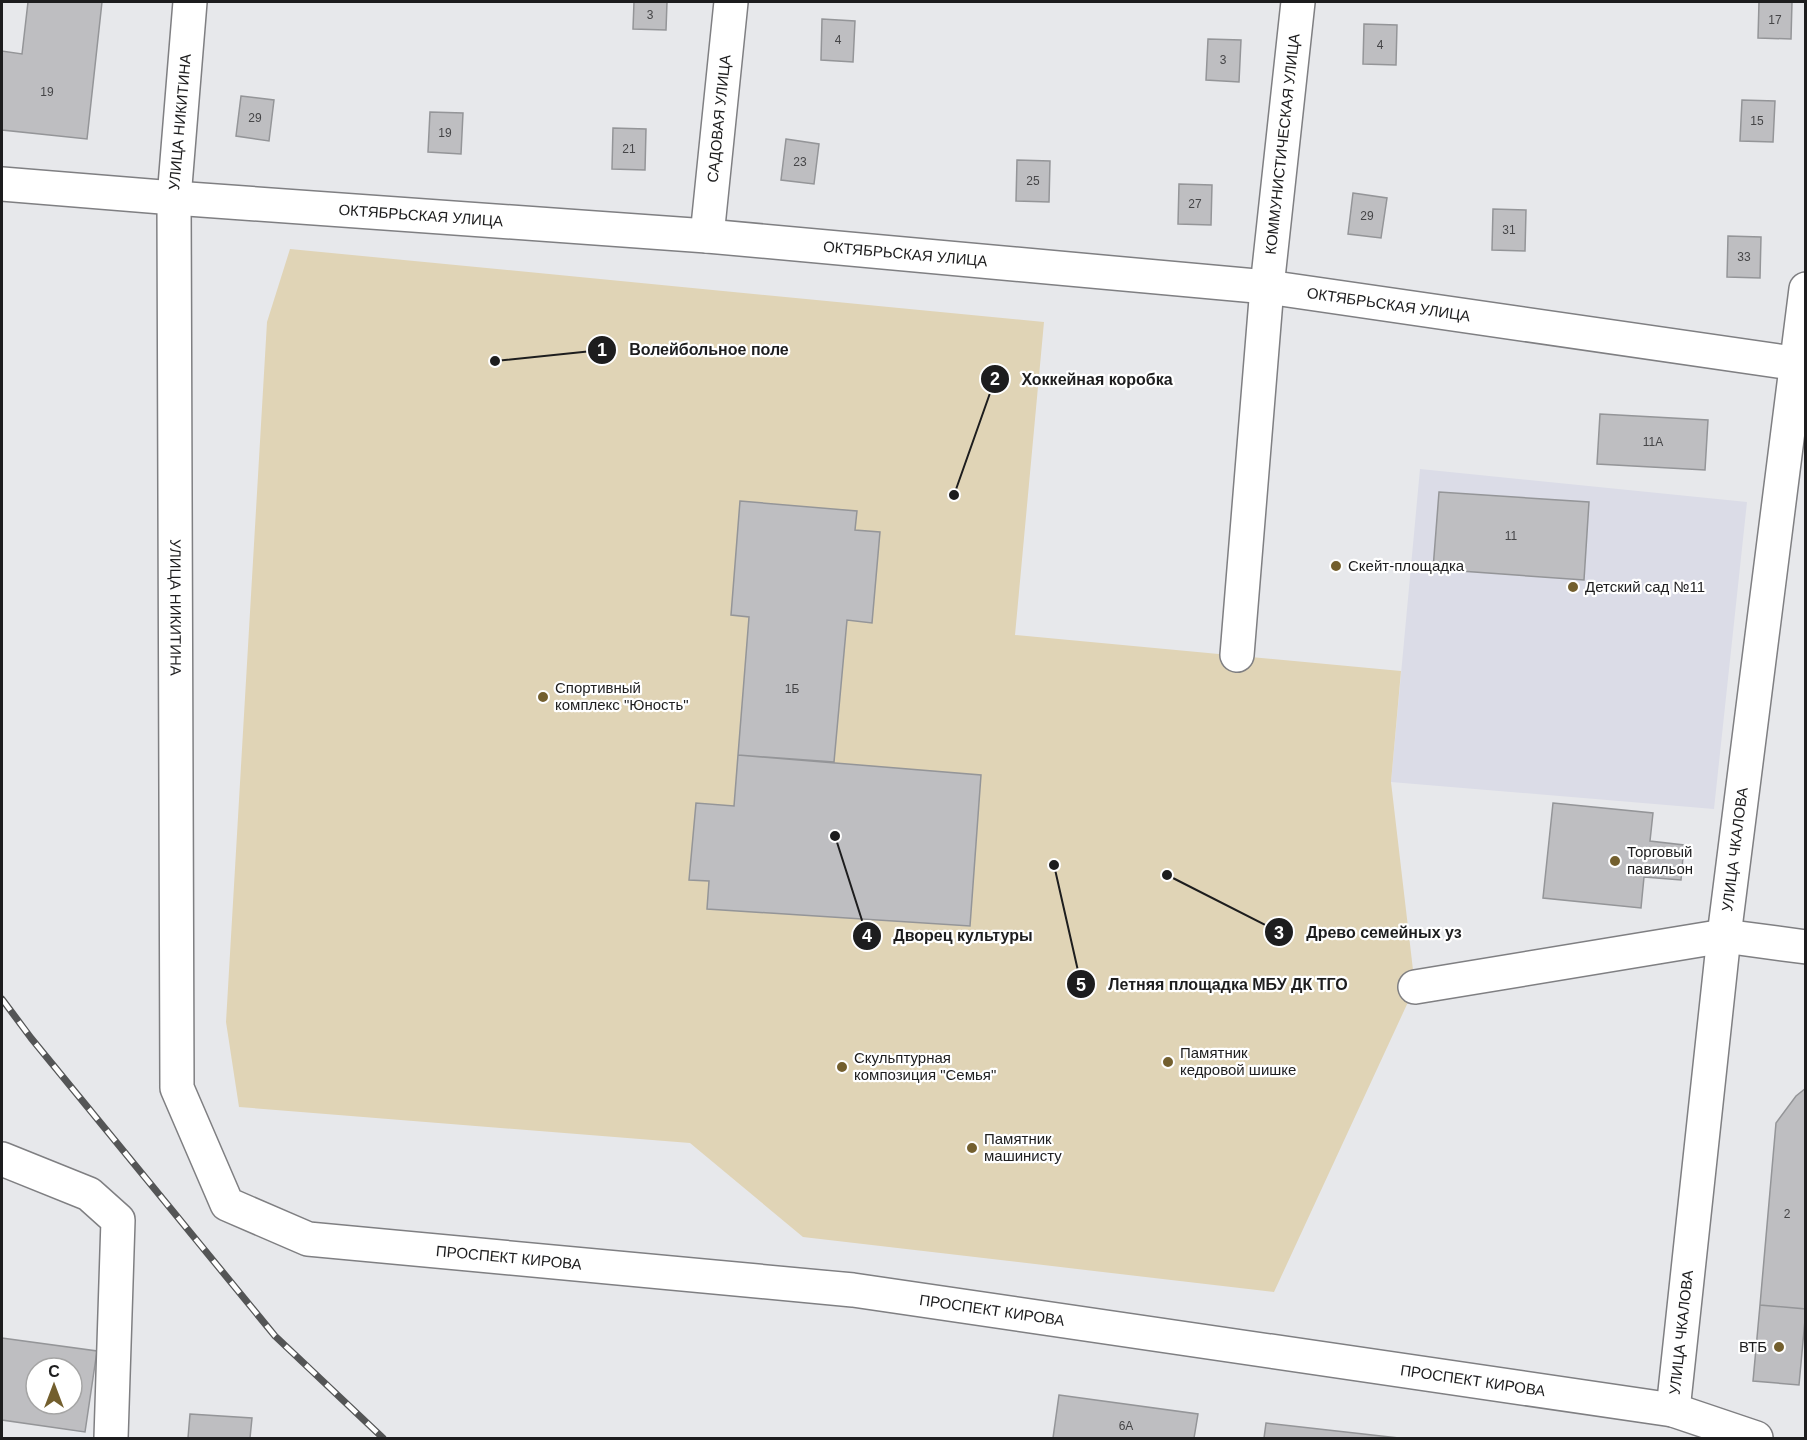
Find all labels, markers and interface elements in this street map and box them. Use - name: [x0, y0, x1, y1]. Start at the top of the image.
- house number: 3: [647, 8, 654, 22]
- house number: 17: [1768, 13, 1782, 27]
- house number: 4: [835, 33, 842, 47]
- street label: КОММУНИСТИЧЕСКАЯ УЛИЦА: [1262, 33, 1303, 255]
- house number: 4: [1377, 38, 1384, 52]
- street label: УЛИЦА НИКИТИНА: [165, 53, 194, 191]
- house number: 3: [1220, 53, 1227, 67]
- street label: САДОВАЯ УЛИЦА: [704, 54, 734, 183]
- house number: 19: [40, 85, 54, 99]
- house number: 29: [248, 111, 262, 125]
- house number: 15: [1750, 114, 1764, 128]
- house number: 19: [438, 126, 452, 140]
- house number: 21: [622, 142, 636, 156]
- house number: 23: [793, 155, 807, 169]
- house number: 25: [1026, 174, 1040, 188]
- house number: 27: [1188, 197, 1202, 211]
- street label: ОКТЯБРЬСКАЯ УЛИЦА: [338, 201, 504, 229]
- house number: 29: [1360, 209, 1374, 223]
- house number: 31: [1502, 223, 1516, 237]
- street label: ОКТЯБРЬСКАЯ УЛИЦА: [822, 238, 988, 270]
- house number: 33: [1737, 250, 1751, 264]
- street label: ОКТЯБРЬСКАЯ УЛИЦА: [1306, 284, 1471, 324]
- callout: Волейбольное поле: [587, 333, 801, 367]
- text: 1: [597, 340, 607, 360]
- text: Волейбольное поле: [629, 341, 789, 358]
- callout: Хоккейная коробка: [980, 362, 1185, 396]
- text: 2: [990, 369, 1000, 389]
- text: Хоккейная коробка: [1021, 371, 1173, 388]
- house number: 11А: [1643, 435, 1663, 449]
- house number: 11: [1505, 529, 1518, 543]
- street label: УЛИЦА НИКИТИНА: [167, 539, 185, 676]
- place label: Скейт-площадка: [1348, 557, 1465, 574]
- marker: Скейт-площадка: [1329, 559, 1343, 573]
- place label: Детский сад №11: [1585, 578, 1705, 595]
- marker: Детский сад №11: [1566, 580, 1580, 594]
- place label: Спортивный комплекс "Юность": [555, 679, 689, 713]
- house number: 1Б: [785, 682, 799, 696]
- marker: Спортивный комплекс "Юность": [536, 690, 550, 704]
- street label: УЛИЦА ЧКАЛОВА: [1718, 786, 1751, 912]
- place label: Торговый павильон: [1627, 843, 1693, 877]
- marker: Торговый павильон: [1608, 854, 1622, 868]
- callout: Древо семейных уз: [1264, 915, 1474, 949]
- callout: Дворец культуры: [852, 919, 1045, 953]
- text: 3: [1274, 923, 1284, 943]
- text: Древо семейных уз: [1306, 924, 1462, 941]
- text: 4: [862, 926, 872, 946]
- text: Дворец культуры: [893, 927, 1033, 944]
- callout: Летняя площадка МБУ ДК ТГО: [1066, 967, 1360, 1001]
- text: 5: [1076, 975, 1086, 995]
- text: Летняя площадка МБУ ДК ТГО: [1108, 976, 1348, 993]
- place label: Памятник кедровой шишке: [1180, 1044, 1296, 1078]
- place label: Скульптурная композиция "Семья": [854, 1049, 996, 1083]
- marker: Памятник кедровой шишке: [1161, 1055, 1175, 1069]
- marker: Скульптурная композиция "Семья": [835, 1060, 849, 1074]
- place label: Памятник машинисту: [984, 1130, 1062, 1164]
- marker: Памятник машинисту: [965, 1141, 979, 1155]
- house number: 2: [1784, 1207, 1791, 1221]
- street label: ПРОСПЕКТ КИРОВА: [435, 1242, 583, 1273]
- street label: УЛИЦА ЧКАЛОВА: [1666, 1269, 1696, 1395]
- street label: ПРОСПЕКТ КИРОВА: [918, 1291, 1066, 1329]
- place label: ВТБ: [1739, 1338, 1767, 1355]
- marker: ВТБ: [1772, 1340, 1786, 1354]
- north arrow: [24, 1356, 84, 1416]
- street label: ПРОСПЕКТ КИРОВА: [1399, 1361, 1546, 1399]
- text: С: [48, 1363, 60, 1380]
- house number: 6А: [1119, 1419, 1133, 1433]

